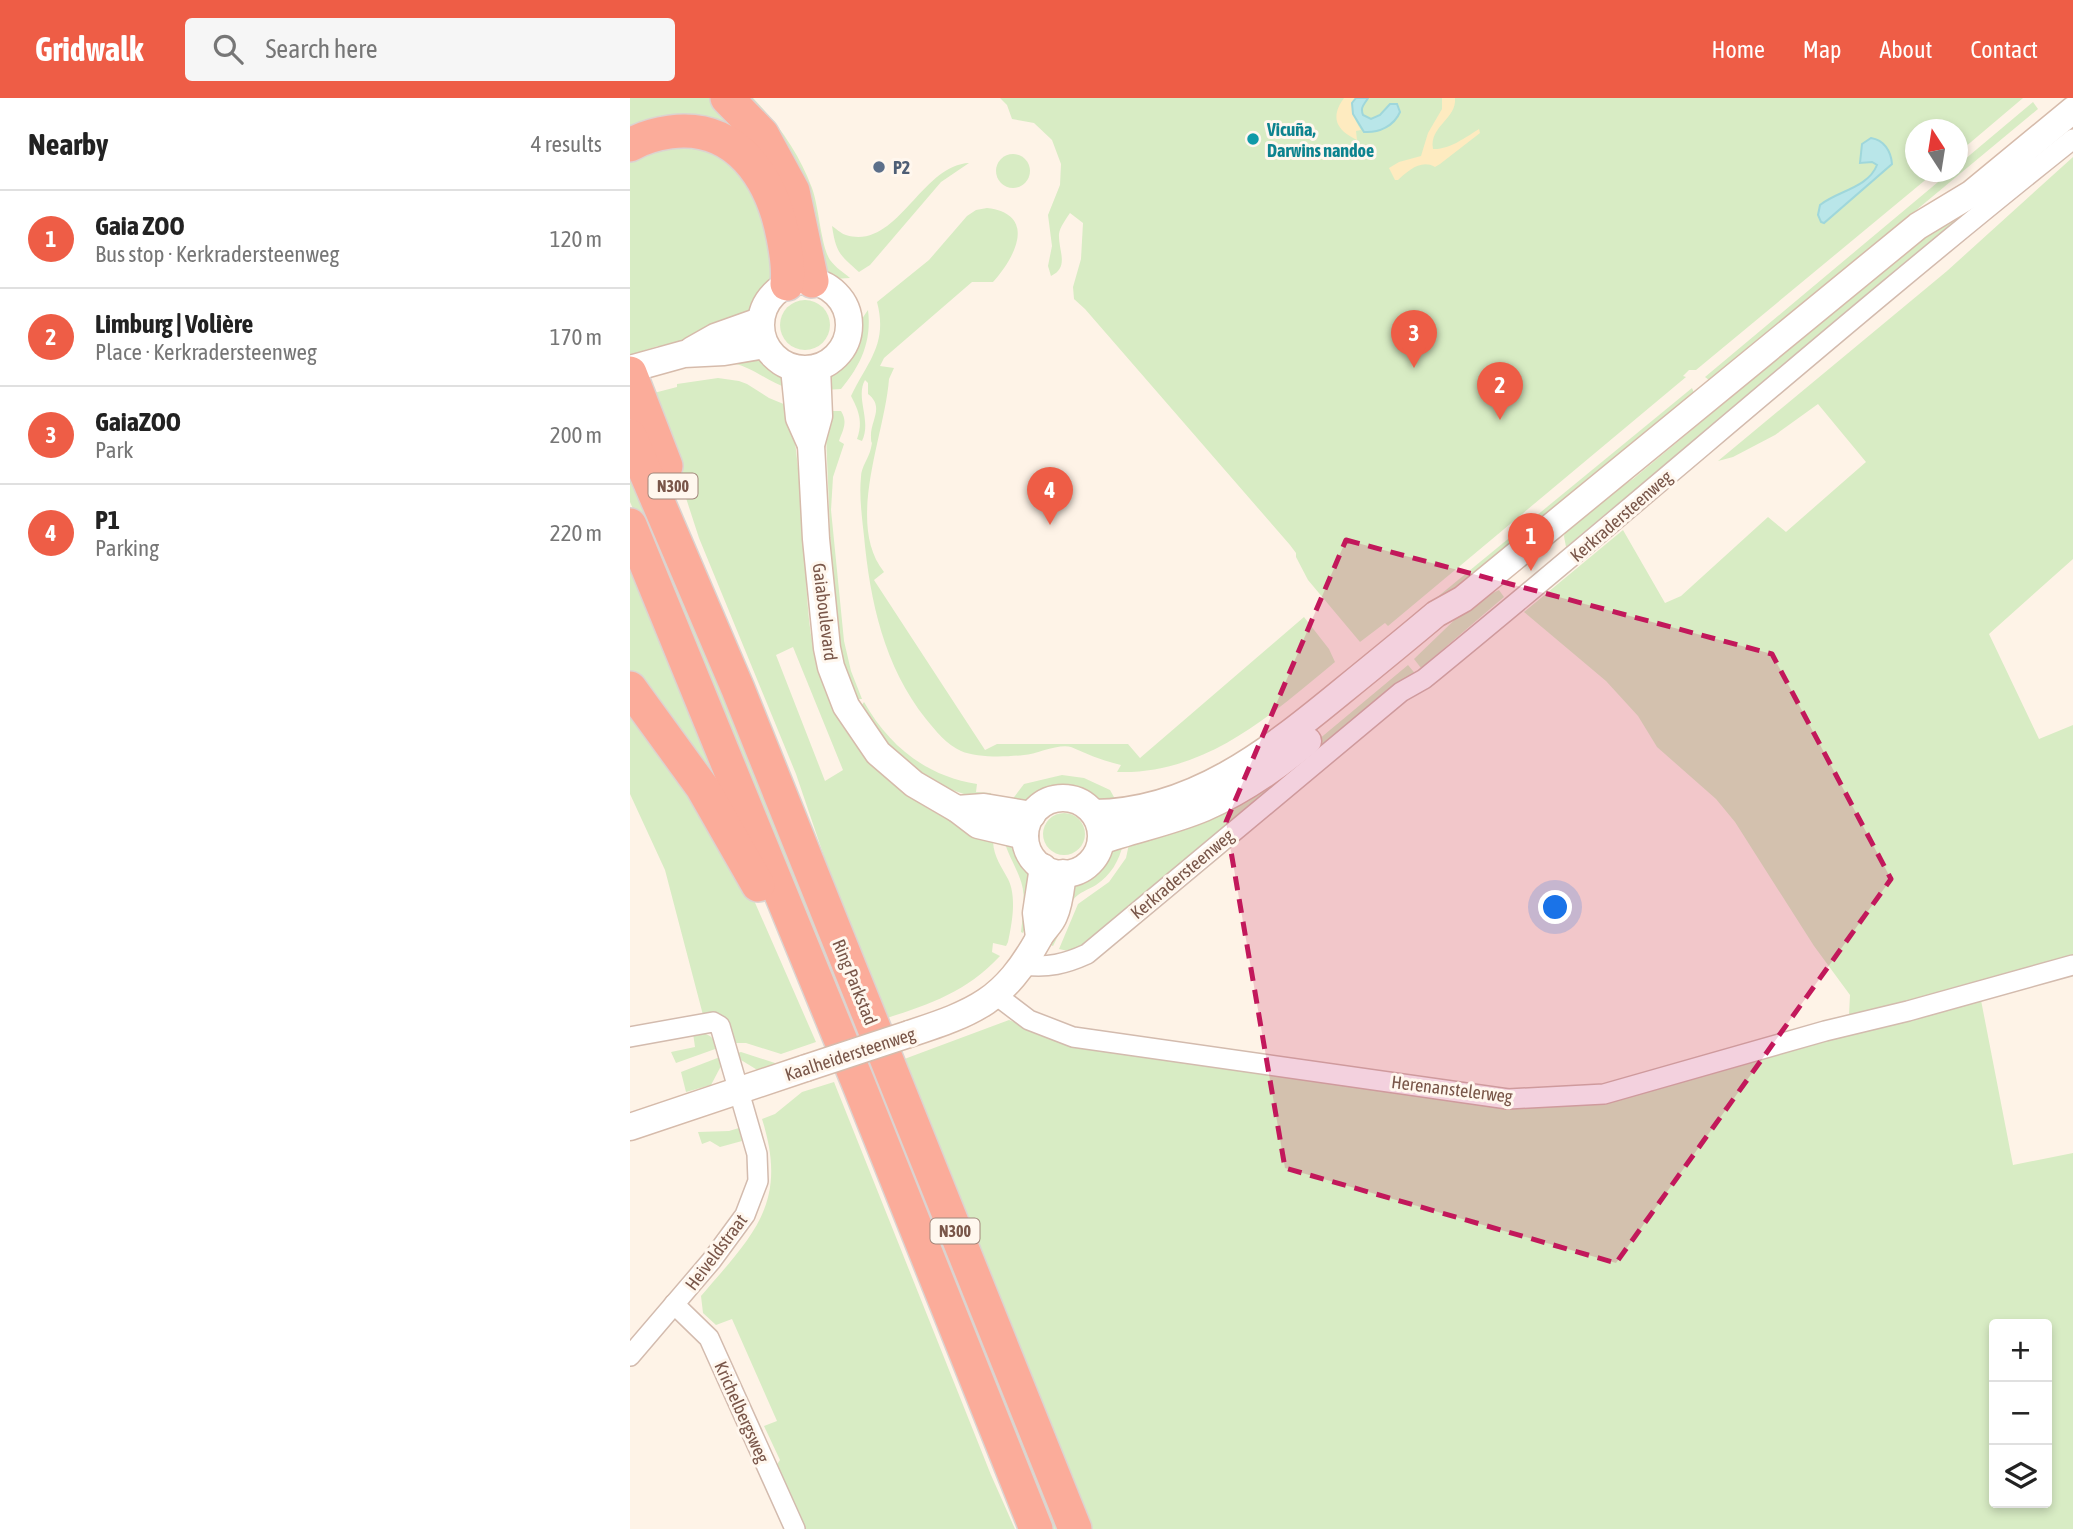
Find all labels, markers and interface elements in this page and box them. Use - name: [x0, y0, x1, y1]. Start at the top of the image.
- search box: [185, 18, 675, 81]
- text: Gridwalk: [35, 30, 143, 68]
- icon: search: [209, 30, 247, 68]
- text: Search here: [265, 34, 378, 64]
- text: Home: [1711, 36, 1765, 63]
- text: Map: [1803, 36, 1841, 63]
- text: About: [1879, 36, 1932, 63]
- text: Contact: [1970, 36, 2038, 63]
- place label: Vicuña, Darwins nandoe: [1266, 119, 1374, 161]
- north arrow: [1905, 119, 1968, 182]
- text: Nearby: [28, 127, 108, 161]
- text: 4 results: [531, 131, 602, 157]
- marker: Vicuña, Darwins nandoe: [1245, 131, 1261, 147]
- place label: P2: [893, 157, 910, 178]
- marker: P2: [871, 159, 887, 175]
- text: Gaia ZOO: [95, 211, 185, 241]
- text: 1: [46, 226, 56, 252]
- text: 120 m: [550, 226, 602, 252]
- text: Bus stop · Kerkradersteenweg: [95, 241, 339, 267]
- text: Limburg | Volière: [95, 309, 253, 339]
- pin: 3: [1391, 310, 1437, 368]
- text: 2: [46, 324, 56, 350]
- text: 170 m: [550, 324, 602, 350]
- text: Place · Kerkradersteenweg: [95, 339, 317, 365]
- pin: 2: [1477, 362, 1523, 420]
- text: GaiaZOO: [95, 407, 181, 437]
- text: 3: [46, 422, 56, 448]
- text: 200 m: [550, 422, 602, 448]
- text: Park: [95, 437, 133, 463]
- street label: Kerkradersteenweg: [1566, 466, 1676, 566]
- pin: 4: [1027, 467, 1073, 525]
- road number: N300: [649, 474, 698, 498]
- text: P1: [95, 505, 120, 535]
- pin: 1: [1508, 513, 1554, 571]
- text: 4: [46, 520, 56, 546]
- text: 220 m: [550, 520, 602, 546]
- text: Parking: [95, 535, 159, 561]
- street label: Gaiaboulevard: [809, 562, 841, 662]
- street label: Kerkradersteenweg: [1126, 825, 1238, 923]
- your location: [1538, 890, 1572, 924]
- street label: Ring Parkstad: [828, 936, 882, 1028]
- street label: Kaalheidersteenweg: [782, 1023, 918, 1085]
- street label: Herenanstelerweg: [1390, 1071, 1514, 1107]
- street label: Heiveldstraat: [681, 1210, 751, 1294]
- road number: N300: [930, 1218, 980, 1244]
- map controls: [1989, 1319, 2052, 1508]
- button: +: [1989, 1319, 2052, 1382]
- street label: Krichelbergsweg: [710, 1358, 774, 1466]
- button: −: [1989, 1382, 2052, 1445]
- button: layers: [1989, 1445, 2052, 1508]

